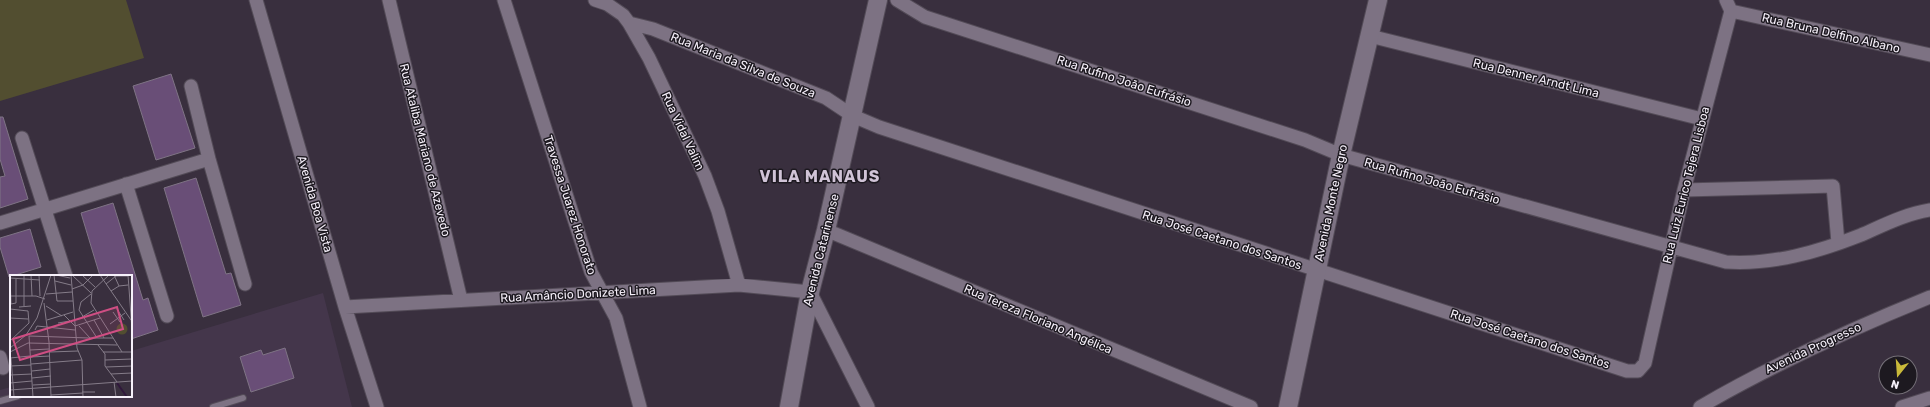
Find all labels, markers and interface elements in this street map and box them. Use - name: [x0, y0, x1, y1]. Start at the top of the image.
- street label: Rua Bruna Delfino Albano: [1761, 10, 1902, 56]
- street label: Rua Maria da Silva de Souza: [669, 29, 817, 101]
- street label: Rua Rufino João Eufrásio: [1055, 53, 1193, 109]
- street label: Rua Denner Arndt Lima: [1472, 56, 1600, 100]
- street label: Rua Ataliba Mariano de Azevedo: [397, 62, 453, 238]
- street label: Rua Vidal Valim: [659, 90, 707, 172]
- street label: Rua Luiz Eurico Tejera Lisboa: [1660, 105, 1712, 265]
- street label: Travessa Juarez Honorato: [541, 134, 599, 277]
- street label: Avenida Monte Negro: [1312, 143, 1350, 263]
- street label: Avenida Boa Vista: [294, 154, 336, 254]
- street label: Rua Rufino João Eufrásio: [1363, 155, 1502, 207]
- district label: VILA MANAUS: [760, 167, 880, 186]
- street label: Avenida Catarinense: [800, 192, 842, 308]
- street label: Rua José Caetano dos Santos: [1141, 208, 1303, 272]
- inset map: [10, 275, 132, 397]
- street label: Rua Tereza Floriano Angélica: [962, 281, 1114, 357]
- street label: Rua Amâncio Donizete Lima: [500, 283, 656, 305]
- street label: Rua José Caetano dos Santos: [1449, 307, 1611, 371]
- street label: Avenida Progresso: [1763, 320, 1863, 376]
- north arrow: [1878, 355, 1918, 395]
- text: N: [1889, 377, 1901, 391]

